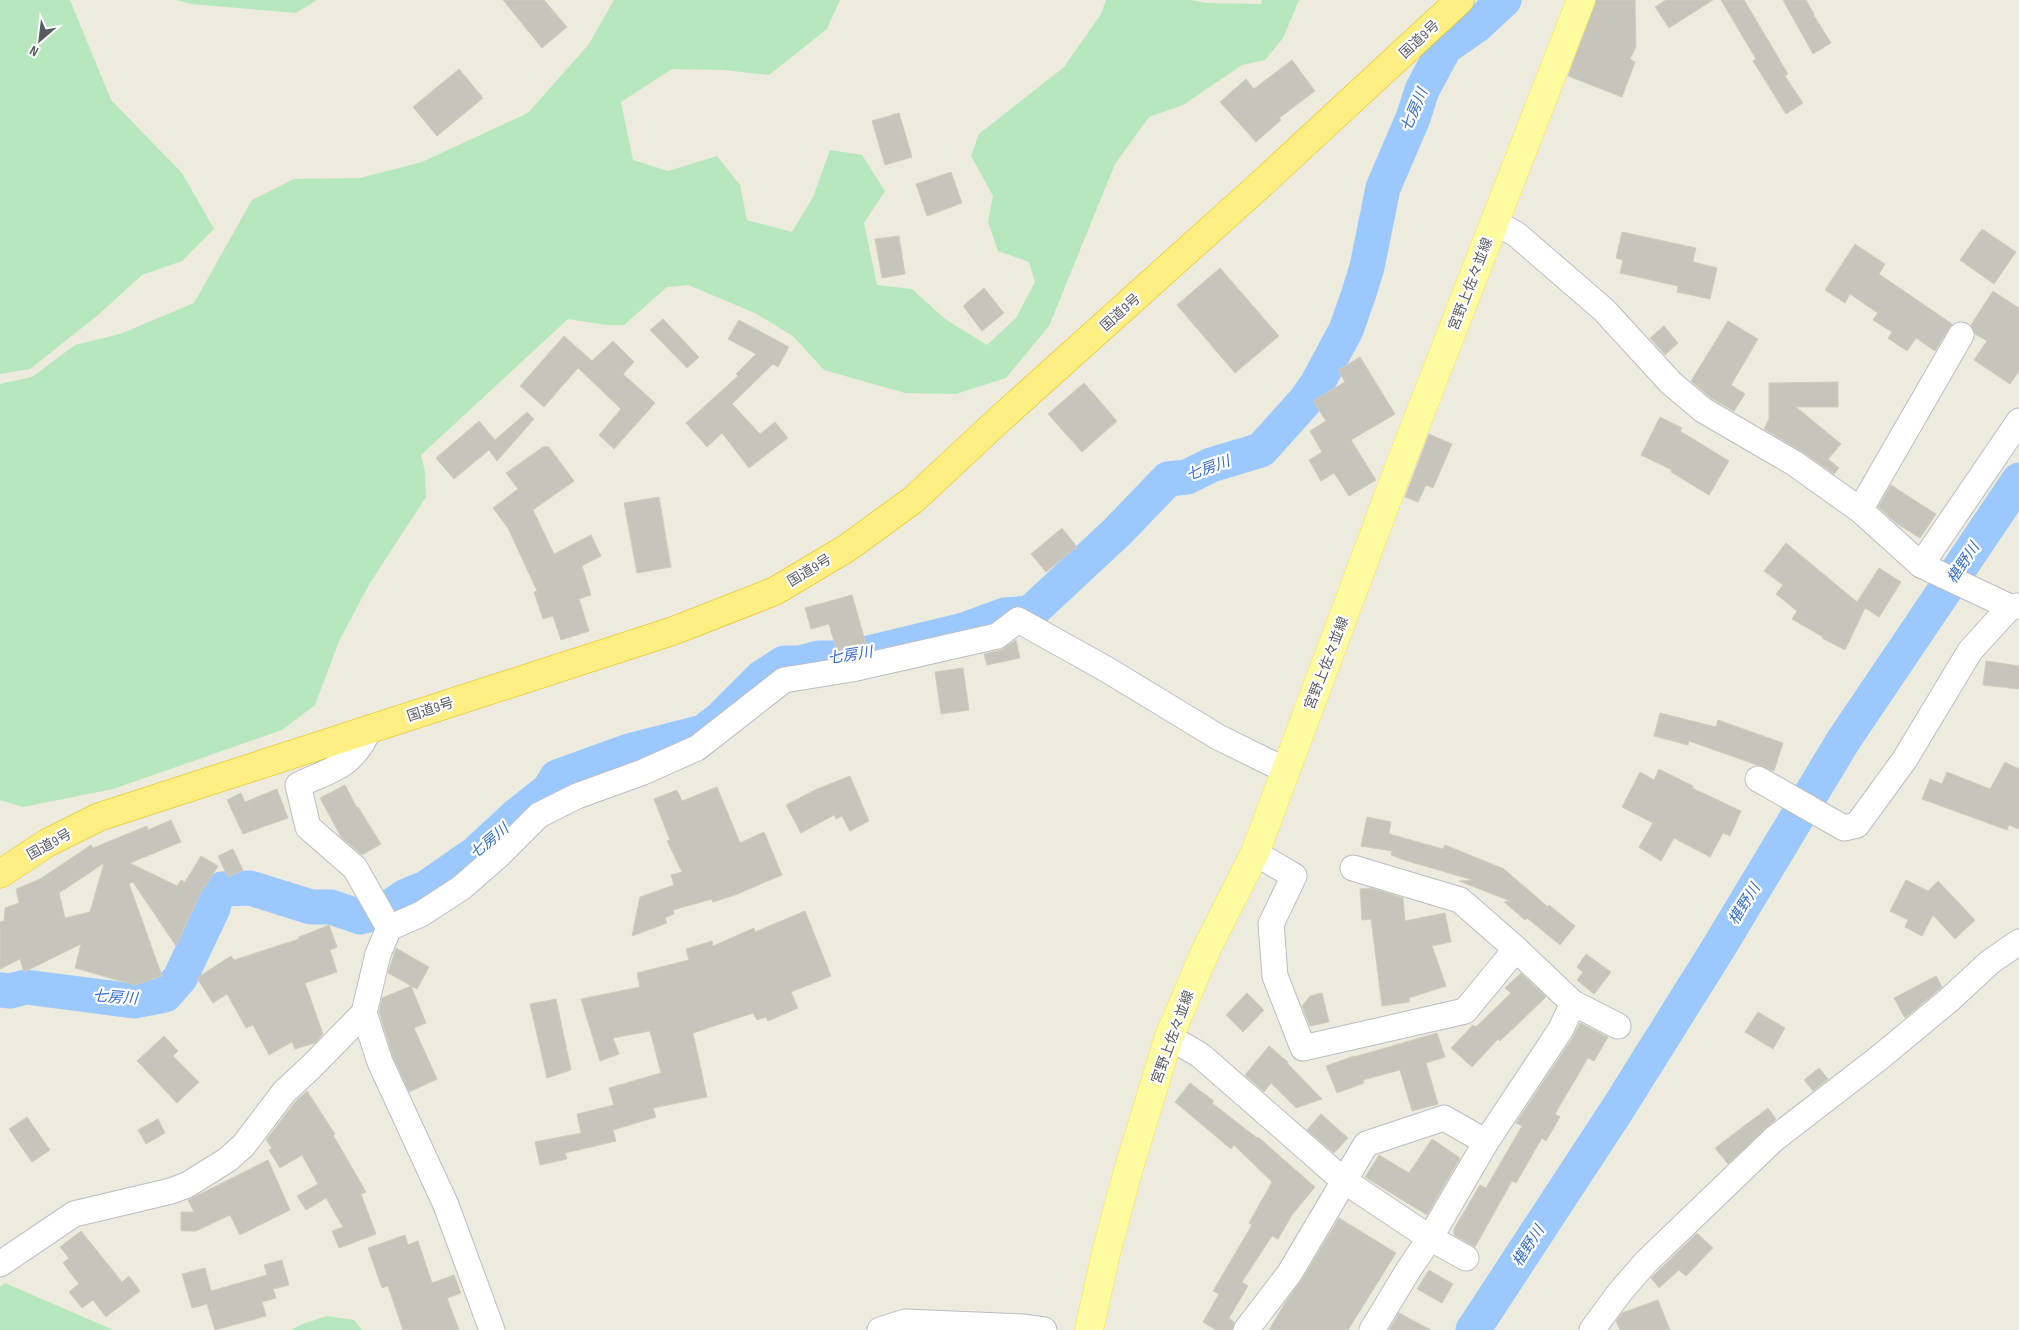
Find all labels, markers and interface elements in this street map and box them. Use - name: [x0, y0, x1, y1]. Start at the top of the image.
- north arrow: [15, 15, 65, 65]
- street label: 国道9号: [1396, 17, 1443, 62]
- text: N: [27, 42, 41, 60]
- water label: 七房川: [1397, 84, 1433, 135]
- street label: 宮野上佐々並線: [1445, 235, 1496, 333]
- street label: 国道9号: [1097, 290, 1144, 335]
- water label: 七房川: [1184, 451, 1234, 485]
- water label: 椹野川: [1943, 538, 1985, 587]
- street label: 国道9号: [784, 551, 834, 590]
- street label: 宮野上佐々並線: [1301, 614, 1352, 712]
- water label: 七房川: [826, 642, 876, 668]
- street label: 国道9号: [405, 694, 456, 725]
- water label: 七房川: [466, 818, 514, 863]
- street label: 国道9号: [24, 825, 74, 864]
- water label: 椹野川: [1724, 878, 1765, 928]
- water label: 七房川: [92, 986, 140, 1009]
- street label: 宮野上佐々並線: [1148, 988, 1197, 1086]
- water label: 椹野川: [1508, 1221, 1550, 1270]

